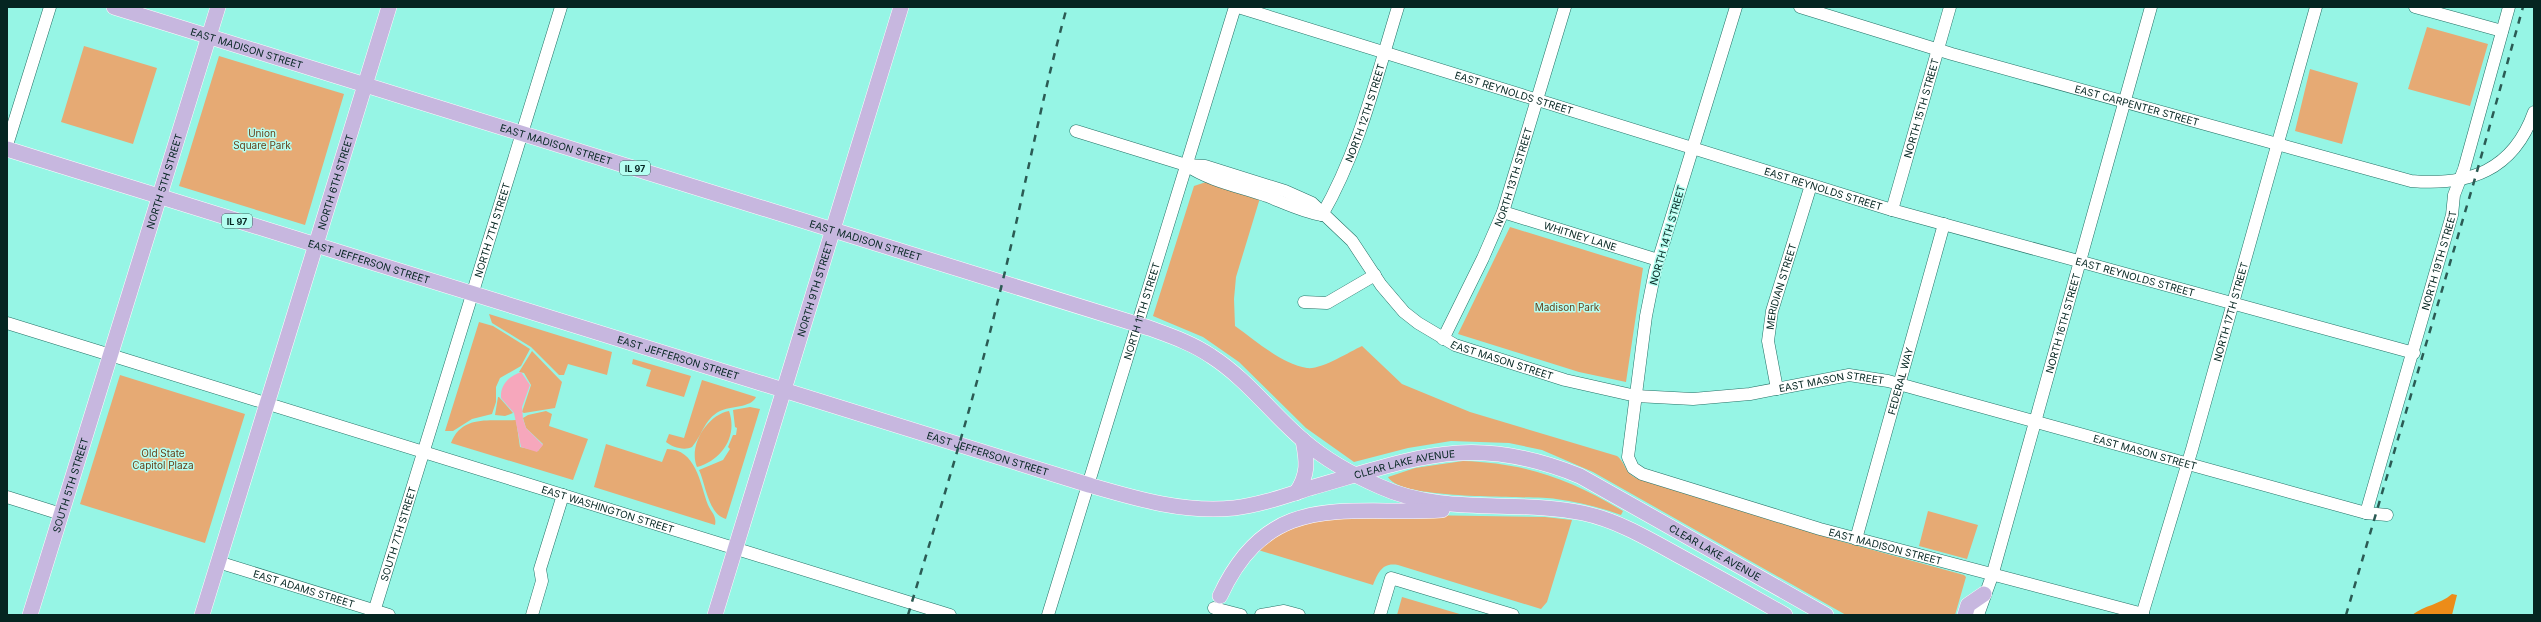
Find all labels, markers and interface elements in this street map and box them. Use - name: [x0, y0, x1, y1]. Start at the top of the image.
- street label: EAST MADISON STREET: [189, 25, 304, 71]
- street label: NORTH 15TH STREET: [1901, 57, 1941, 159]
- street label: NORTH 12TH STREET: [1342, 62, 1387, 164]
- street label: EAST REYNOLDS STREET: [1453, 69, 1575, 117]
- street label: EAST CARPENTER STREET: [2073, 82, 2201, 128]
- street label: EAST MADISON STREET: [499, 121, 614, 167]
- street label: NORTH 13TH STREET: [1491, 126, 1534, 228]
- park label: Union Square Park: [233, 127, 291, 151]
- street label: NORTH 5TH STREET: [144, 132, 184, 230]
- street label: NORTH 6TH STREET: [315, 133, 355, 231]
- road number: IL 97: [620, 161, 650, 175]
- street label: EAST REYNOLDS STREET: [1763, 165, 1884, 213]
- street label: NORTH 7TH STREET: [472, 181, 512, 279]
- street label: NORTH 14TH STREET: [1647, 184, 1687, 286]
- street label: NORTH 19TH STREET: [2419, 210, 2458, 312]
- road number: IL 97: [222, 214, 252, 228]
- street label: EAST MADISON STREET: [808, 217, 923, 263]
- street label: WHITNEY LANE: [1542, 219, 1618, 253]
- street label: EAST JEFFERSON STREET: [307, 237, 431, 286]
- street label: NORTH 9TH STREET: [795, 240, 835, 338]
- street label: MERIDIAN STREET: [1764, 242, 1799, 330]
- street label: EAST REYNOLDS STREET: [2074, 255, 2196, 299]
- street label: NORTH 11TH STREET: [1121, 261, 1162, 361]
- street label: NORTH 17TH STREET: [2211, 261, 2250, 363]
- street label: NORTH 16TH STREET: [2043, 272, 2082, 374]
- park label: Madison Park: [1535, 301, 1600, 313]
- street label: EAST JEFFERSON STREET: [616, 333, 741, 382]
- street label: EAST MASON STREET: [1448, 338, 1555, 382]
- street label: FEDERAL WAY: [1885, 346, 1915, 416]
- street label: EAST MASON STREET: [1778, 369, 1885, 394]
- street label: EAST JEFFERSON STREET: [925, 429, 1050, 478]
- street label: EAST MASON STREET: [2092, 432, 2198, 472]
- street label: SOUTH 5TH STREET: [50, 436, 91, 534]
- park label: Old State Capitol Plaza: [132, 447, 194, 471]
- street label: CLEAR LAKE AVENUE: [1352, 447, 1455, 481]
- street label: EAST WASHINGTON STREET: [540, 483, 676, 535]
- street label: SOUTH 7TH STREET: [378, 485, 418, 583]
- street label: CLEAR LAKE AVENUE: [1667, 522, 1763, 583]
- street label: EAST MADISON STREET: [1827, 526, 1943, 567]
- street label: EAST ADAMS STREET: [252, 567, 356, 610]

